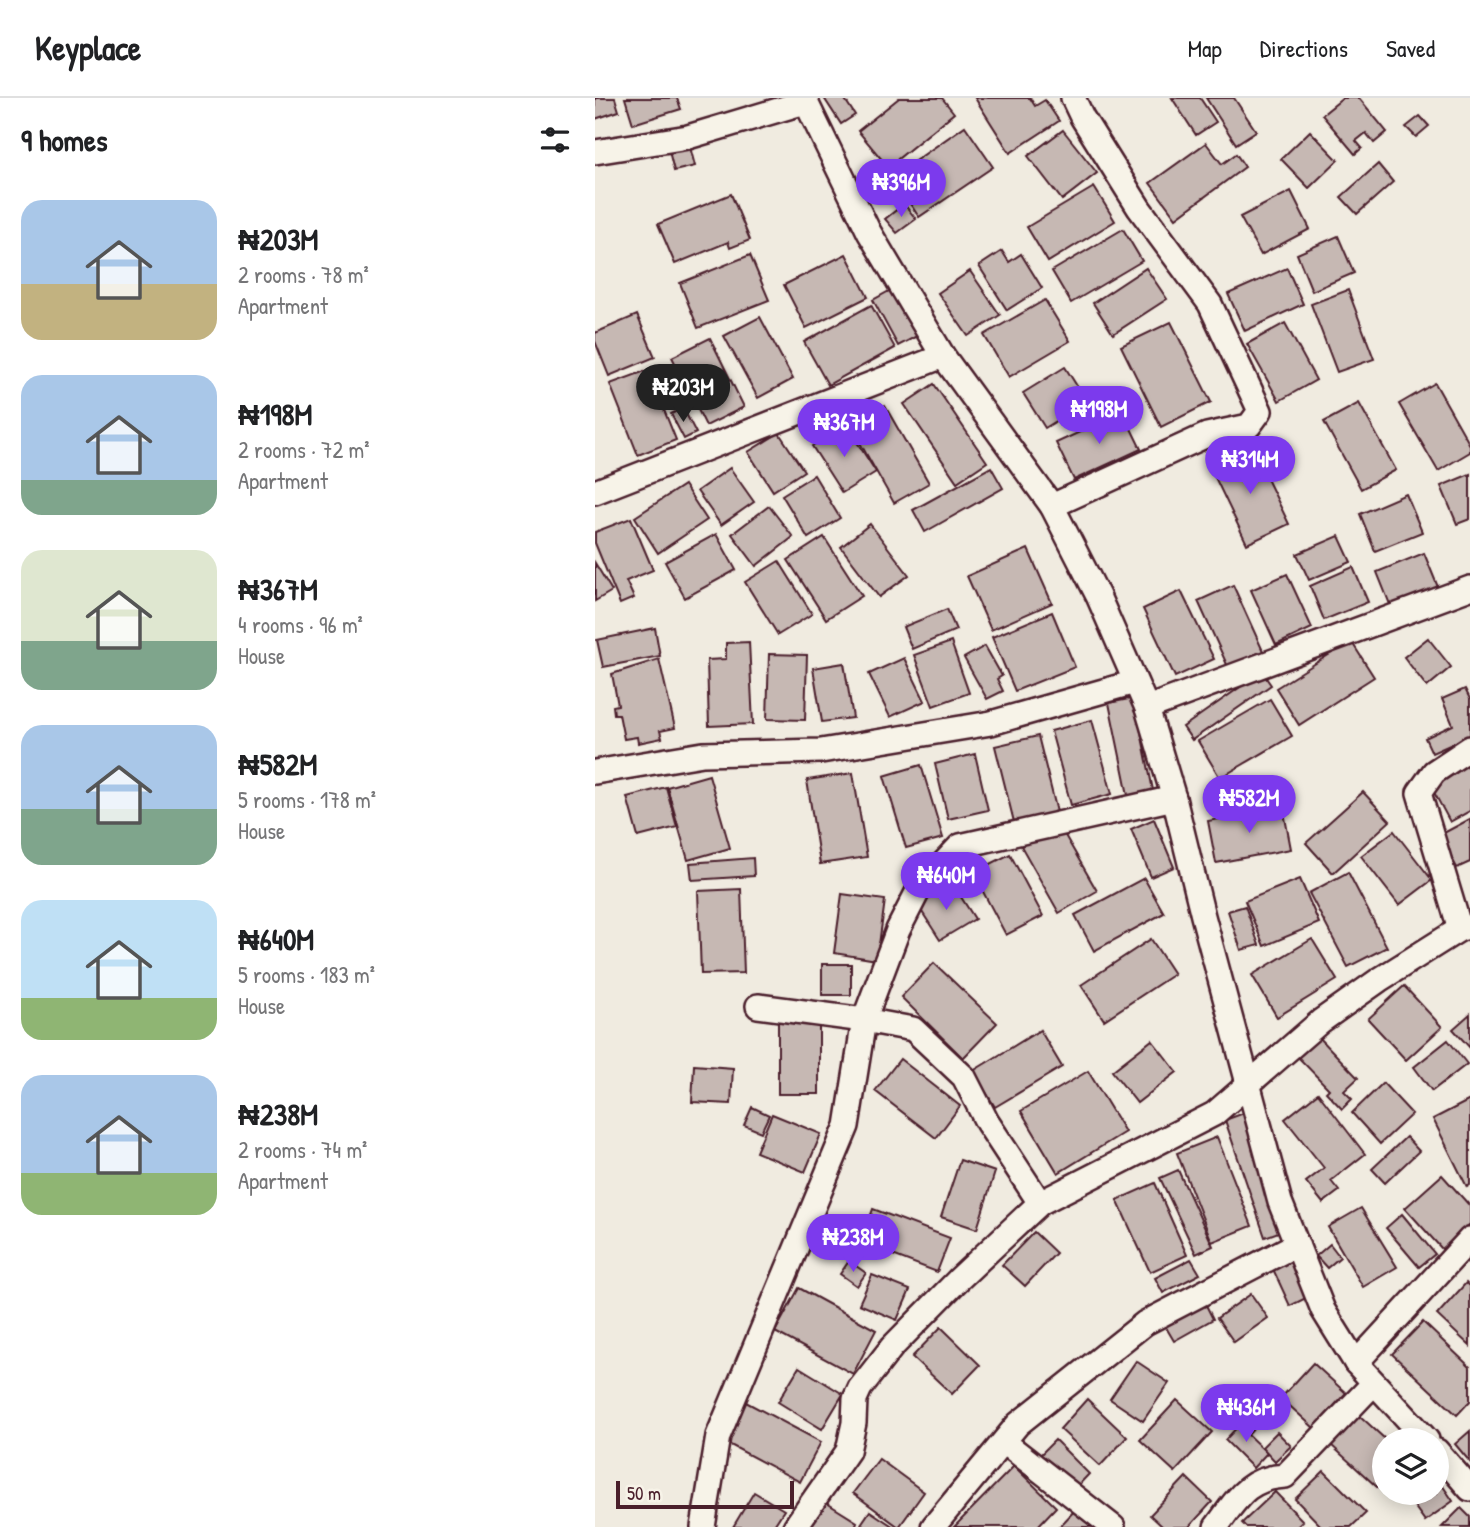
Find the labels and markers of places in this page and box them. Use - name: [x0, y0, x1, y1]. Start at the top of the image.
- pin: ₦396M: [852, 159, 950, 219]
- pin: ₦203M: [634, 364, 732, 424]
- pin: ₦198M: [1050, 386, 1148, 446]
- pin: ₦367M: [795, 400, 893, 459]
- pin: ₦314M: [1201, 436, 1299, 496]
- pin: ₦582M: [1200, 776, 1298, 835]
- pin: ₦640M: [897, 852, 995, 912]
- pin: ₦238M: [804, 1214, 902, 1274]
- pin: ₦436M: [1197, 1384, 1295, 1444]

